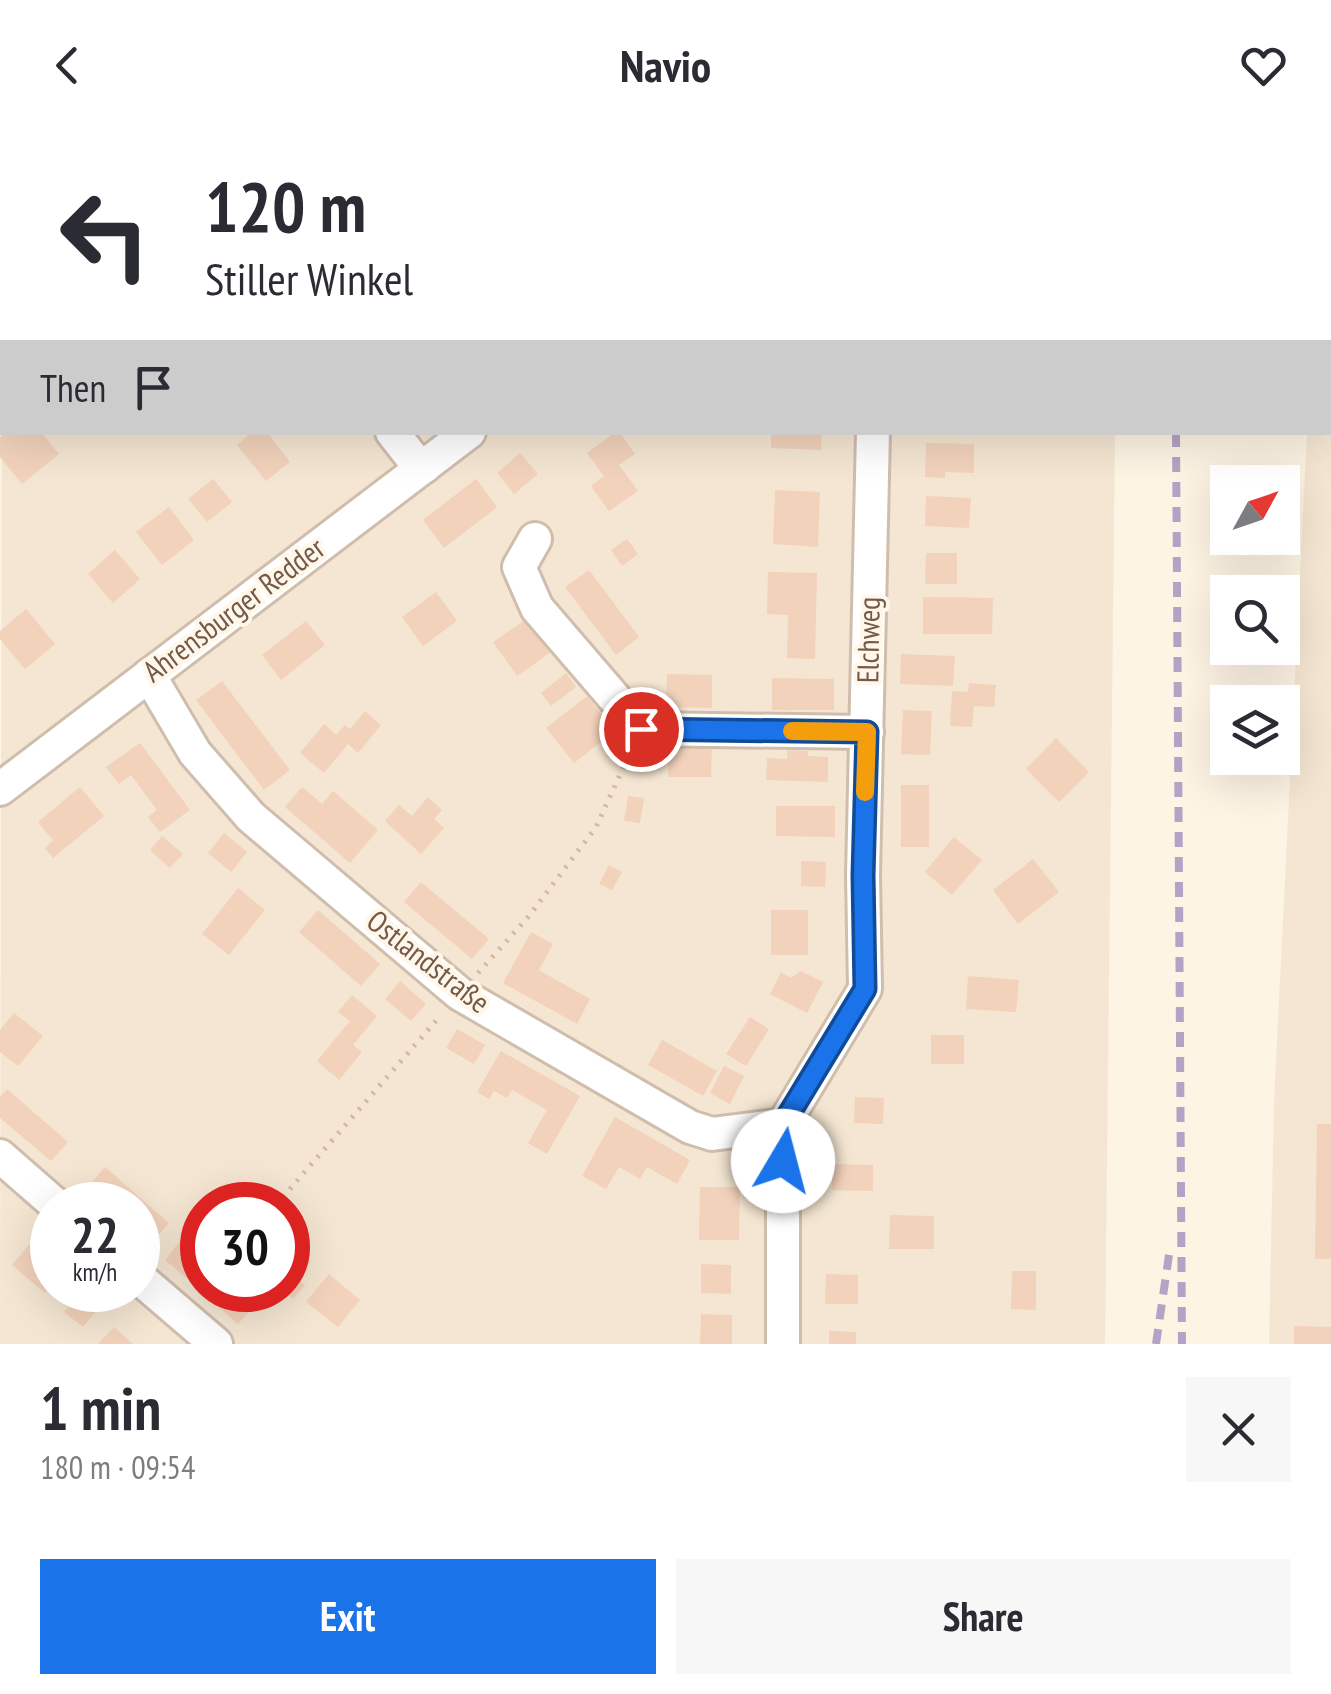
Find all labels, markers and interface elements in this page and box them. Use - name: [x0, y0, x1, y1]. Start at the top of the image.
- text: Navio: [620, 36, 711, 94]
- icon: back: [40, 38, 95, 93]
- icon: heart: [1236, 38, 1291, 93]
- text: 120 m: [205, 161, 366, 251]
- icon: left: [40, 170, 170, 300]
- text: Stiller Winkel: [205, 249, 413, 307]
- icon: arrive: [126, 360, 181, 415]
- text: Then: [40, 363, 106, 412]
- north arrow: [1210, 465, 1300, 555]
- map controls: [1210, 465, 1300, 775]
- street label: Ahrensburger Redder: [134, 527, 332, 690]
- button: search: [1210, 575, 1300, 665]
- street label: Elchweg: [847, 596, 888, 683]
- button: layers: [1210, 685, 1300, 775]
- pin: [599, 687, 684, 772]
- icon: arrive: [614, 702, 669, 757]
- street label: Ostlandstraße: [360, 901, 498, 1021]
- position arrow: [731, 1109, 835, 1213]
- speed limit sign: 30: [180, 1182, 310, 1312]
- text: 22: [71, 1202, 119, 1267]
- text: km/h: [73, 1256, 117, 1288]
- text: 1 min: [40, 1369, 161, 1447]
- button: close: [1186, 1377, 1291, 1482]
- text: 180 m · 09:54: [40, 1446, 195, 1488]
- button: Exit: [40, 1559, 656, 1674]
- button: Share: [676, 1559, 1291, 1674]

